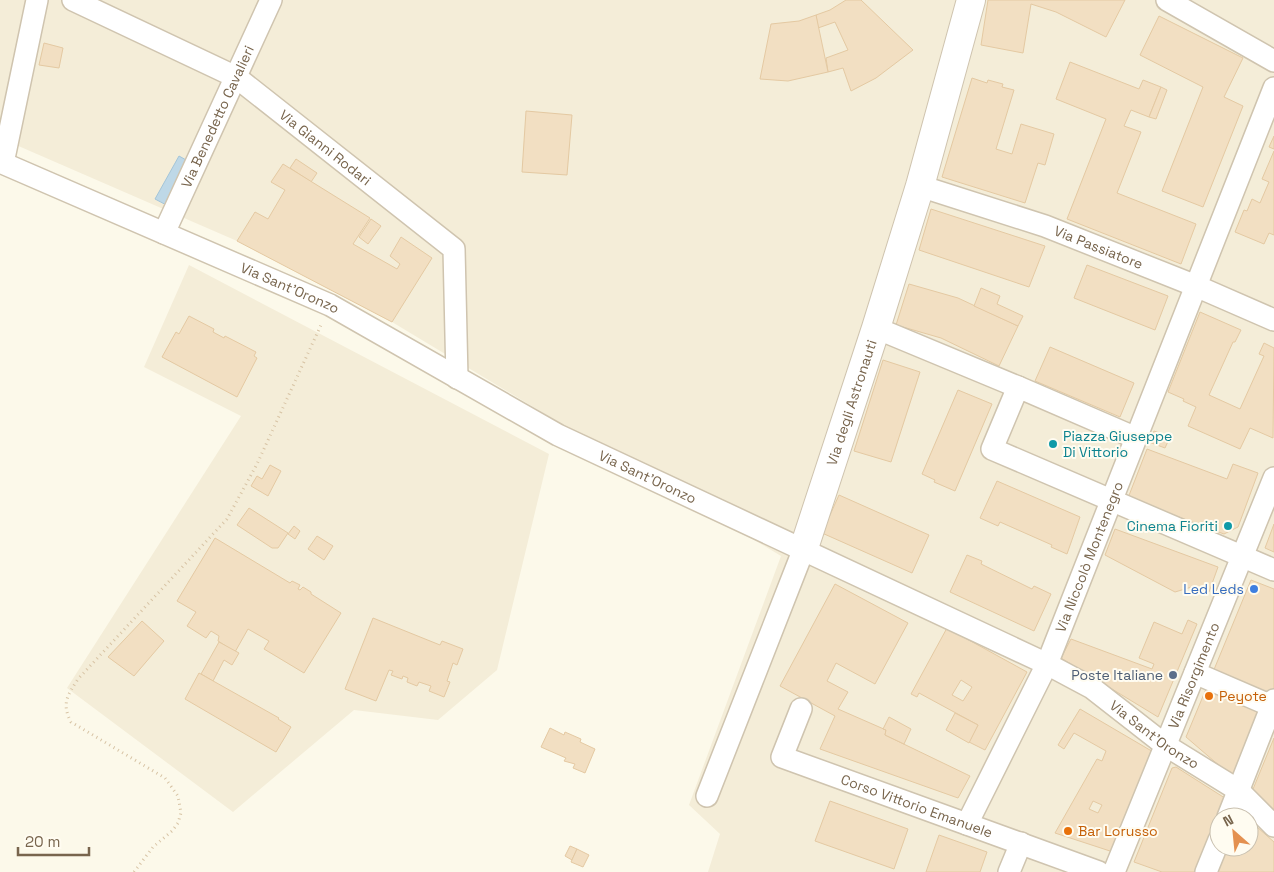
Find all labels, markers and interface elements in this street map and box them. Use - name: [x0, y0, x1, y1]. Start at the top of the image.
- street label: Via Benedetto Cavalieri: [177, 43, 258, 191]
- street label: Via Gianni Rodari: [276, 106, 375, 189]
- street label: Via Passiatore: [1052, 222, 1146, 273]
- street label: Via Sant'Oronzo: [238, 258, 343, 317]
- street label: Via degli Astronauti: [823, 337, 881, 468]
- place label: Piazza Giuseppe Di Vittorio: [1063, 427, 1172, 461]
- marker: Piazza Giuseppe Di Vittorio: [1047, 438, 1059, 450]
- street label: Via Sant'Oronzo: [596, 446, 699, 508]
- street label: Via Niccolò Montenegro: [1051, 479, 1127, 635]
- place label: Cinema Fioriti: [1127, 517, 1218, 535]
- marker: Cinema Fioriti: [1222, 520, 1234, 532]
- place label: Led Leds: [1183, 580, 1244, 598]
- marker: Led Leds: [1248, 583, 1260, 595]
- street label: Via Risorgimento: [1164, 620, 1223, 731]
- place label: Poste Italiane: [1071, 666, 1163, 684]
- marker: Poste Italiane: [1167, 669, 1179, 681]
- place label: Peyote: [1219, 687, 1267, 705]
- marker: Peyote: [1203, 690, 1215, 702]
- street label: Via Sant'Oronzo: [1106, 696, 1202, 773]
- street label: Corso Vittorio Emanuele: [838, 770, 995, 842]
- north arrow: [1209, 807, 1259, 857]
- text: N: [1220, 810, 1236, 831]
- place label: Bar Lorusso: [1078, 822, 1158, 840]
- scale bar: [18, 824, 89, 856]
- marker: Bar Lorusso: [1062, 825, 1074, 837]
- text: 20 m: [25, 832, 60, 851]

